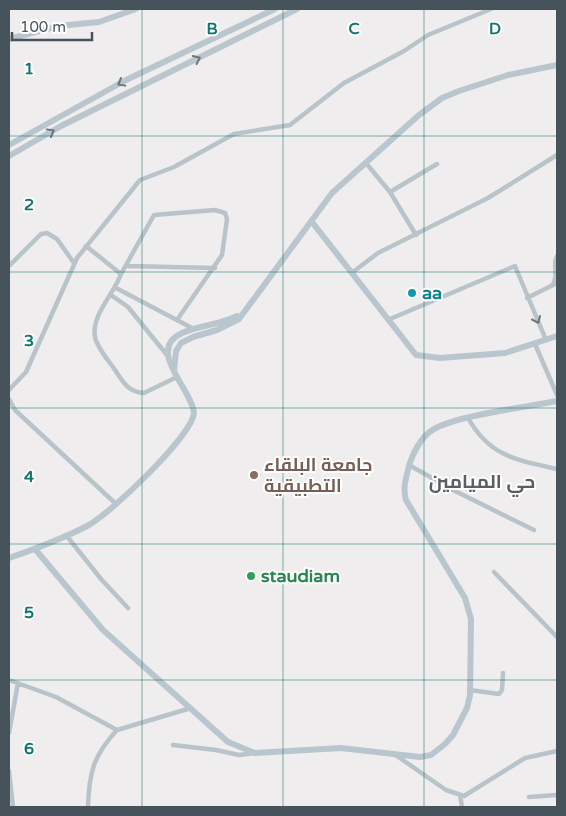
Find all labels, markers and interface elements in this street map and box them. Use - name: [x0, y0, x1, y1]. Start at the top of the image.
- scale bar: [12, 10, 92, 42]
- text: 100 m: [20, 18, 66, 36]
- text: B: [206, 19, 218, 39]
- text: C: [348, 19, 360, 39]
- text: D: [489, 19, 501, 39]
- one-way arrow: [191, 56, 200, 66]
- text: 1: [24, 59, 34, 79]
- one-way arrow: [117, 77, 126, 87]
- one-way arrow: [46, 128, 55, 138]
- text: 2: [24, 195, 34, 215]
- place label: aa: [422, 282, 442, 304]
- marker: aa: [406, 287, 418, 299]
- one-way arrow: [531, 315, 541, 324]
- text: 3: [24, 331, 34, 351]
- place label: جامعة البلقاء التطبيقية: [264, 454, 373, 497]
- text: 4: [24, 467, 34, 487]
- marker: جامعة البلقاء التطبيقية: [248, 469, 260, 481]
- district label: حي الميامين: [429, 471, 535, 497]
- place label: staudiam: [261, 565, 340, 587]
- marker: staudiam: [245, 570, 257, 582]
- text: 5: [24, 603, 34, 623]
- text: 6: [24, 739, 34, 759]

